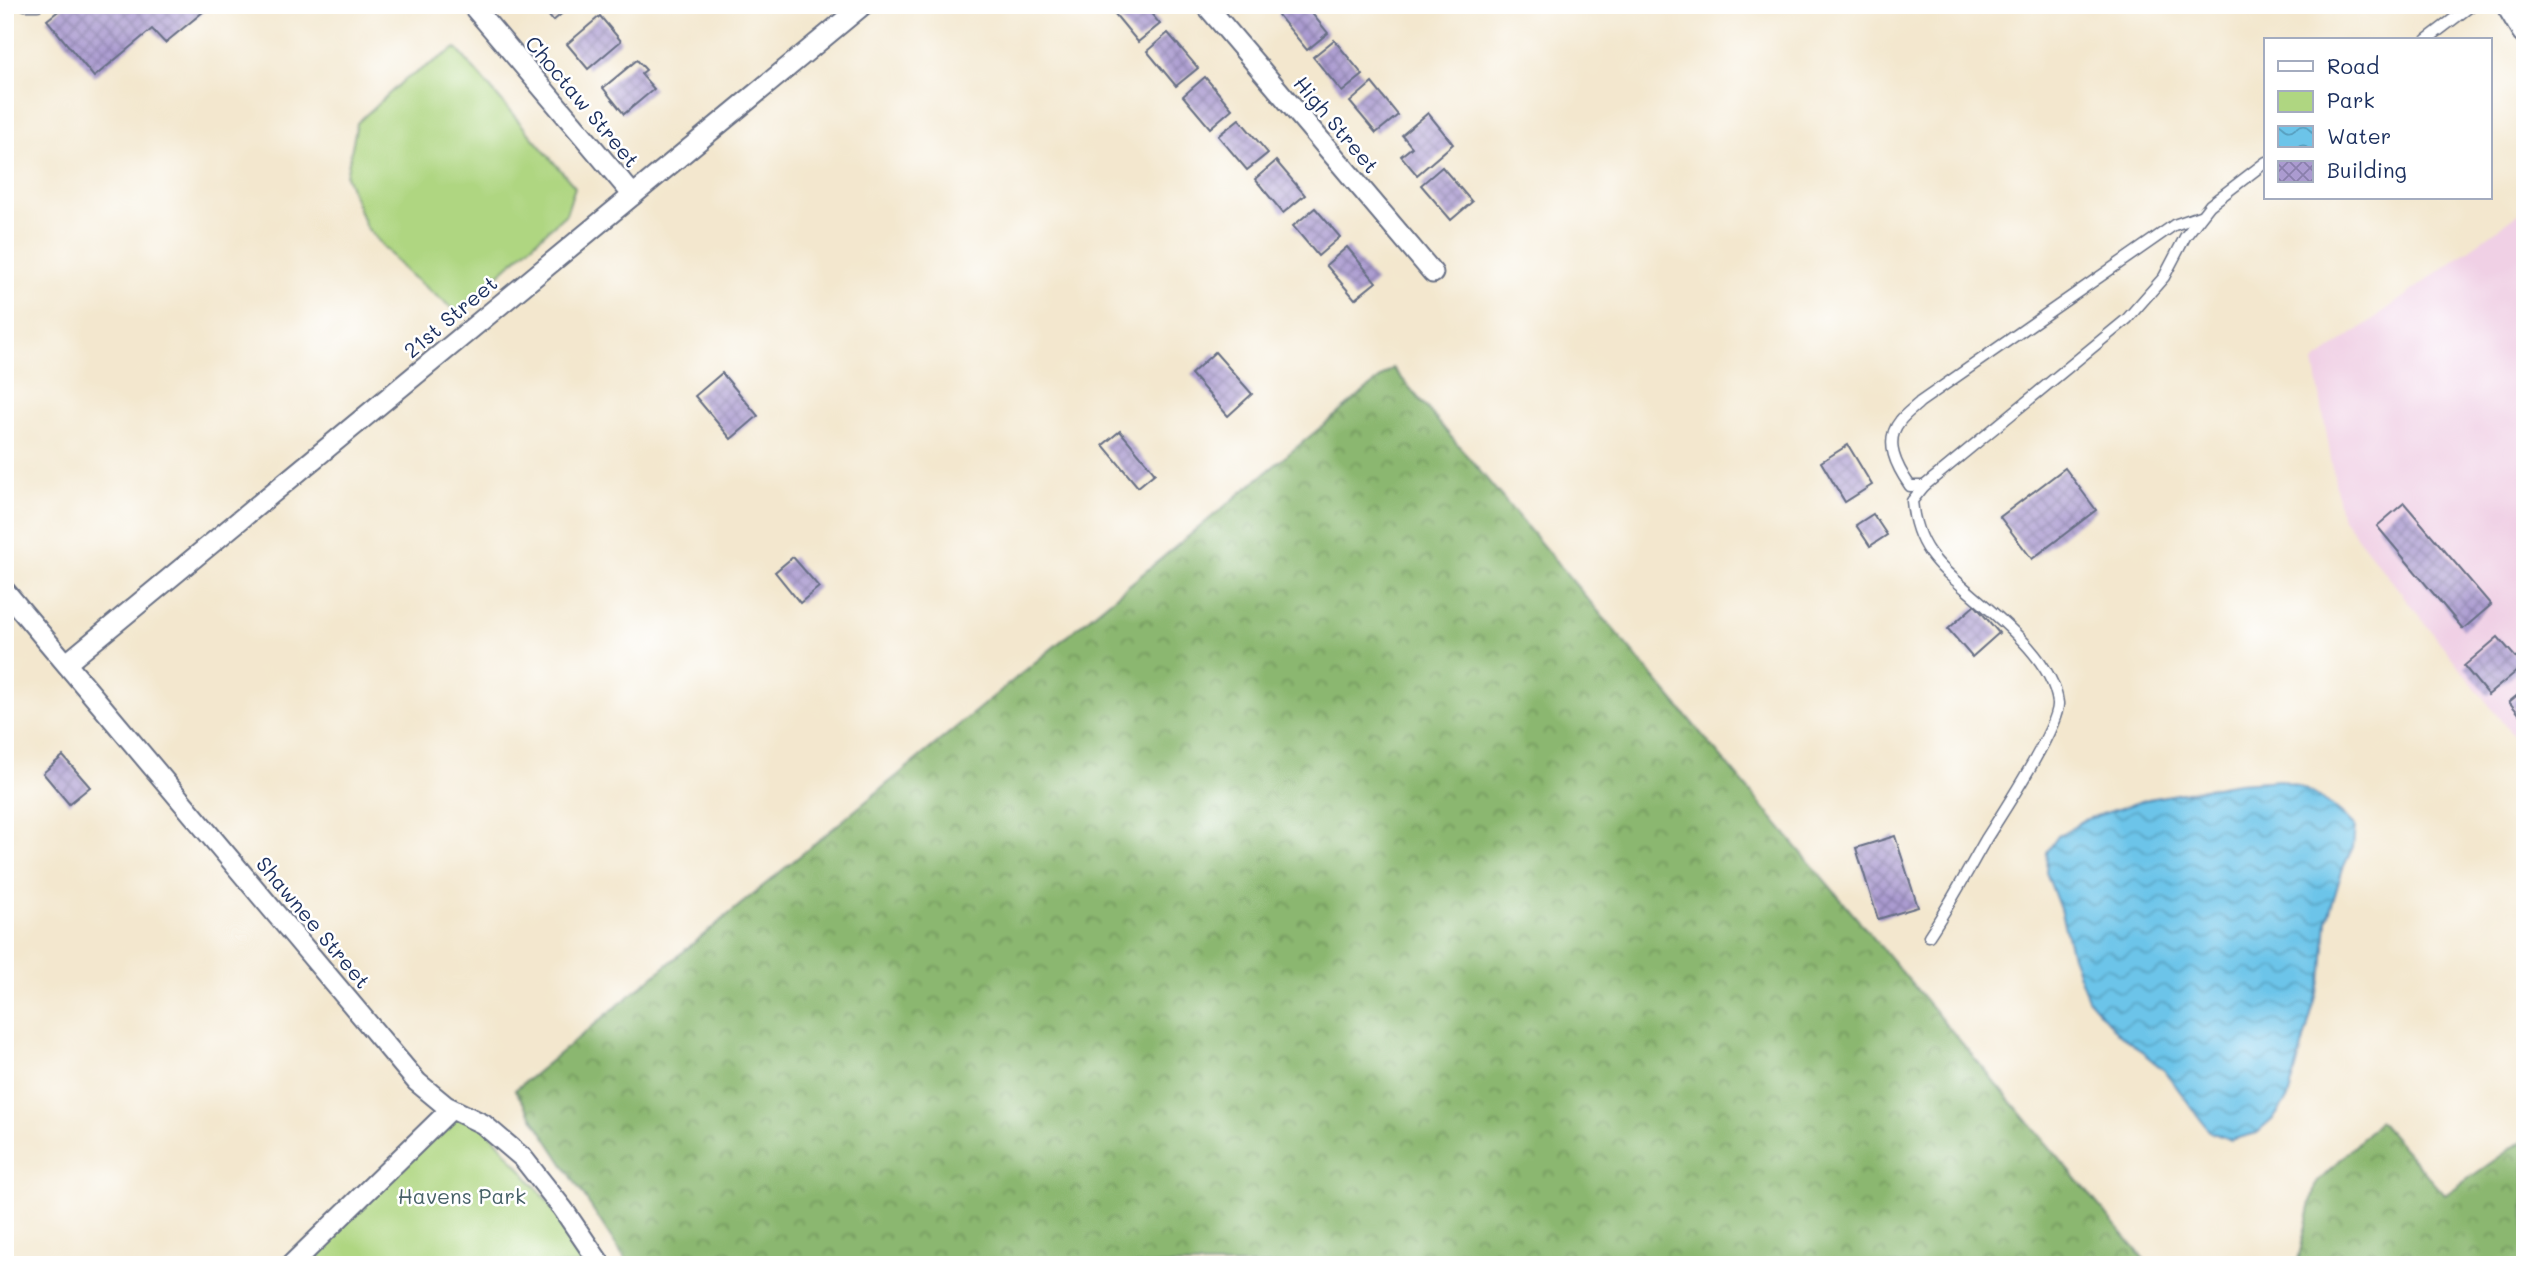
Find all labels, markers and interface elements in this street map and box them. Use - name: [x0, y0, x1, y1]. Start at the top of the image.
- street label: Choctaw Street: [520, 30, 646, 172]
- legend: [2264, 38, 2492, 200]
- text: Road: [2327, 52, 2379, 79]
- street label: High Street: [1288, 70, 1386, 178]
- text: Park: [2327, 86, 2375, 113]
- text: Water: [2327, 122, 2391, 149]
- text: Building: [2327, 156, 2407, 183]
- street label: 21st Street: [398, 269, 502, 363]
- street label: Shawnee Street: [251, 850, 377, 994]
- park label: Havens Park: [398, 1182, 526, 1209]

